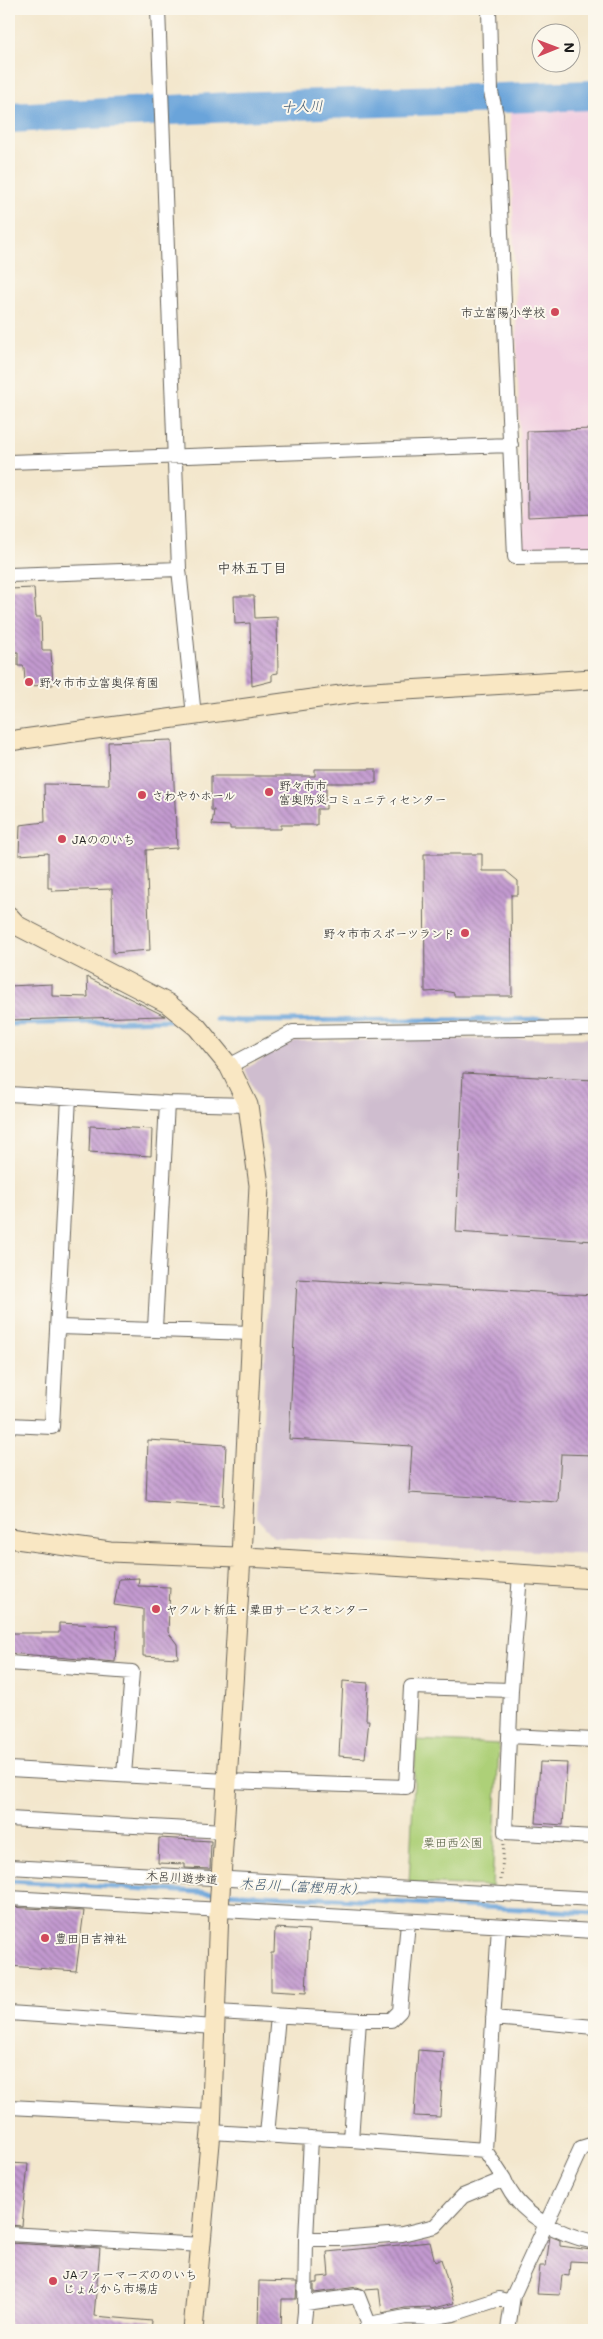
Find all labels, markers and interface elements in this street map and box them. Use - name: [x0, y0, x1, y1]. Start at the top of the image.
- north arrow: [530, 22, 580, 72]
- text: N: [560, 42, 579, 53]
- water label: 十人川: [281, 96, 323, 116]
- place label: 市立富陽小学校: [461, 304, 545, 320]
- marker: 市立富陽小学校: [549, 306, 561, 318]
- district label: 中林五丁目: [217, 558, 287, 577]
- place label: 野々市市立富奥保育園: [39, 674, 159, 690]
- marker: 野々市市立富奥保育園: [23, 676, 35, 688]
- place label: 野々市市 富奥防災コミュニティセンター: [279, 777, 447, 807]
- marker: 野々市市 富奥防災コミュニティセンター: [263, 786, 275, 798]
- place label: さわやかホール: [152, 787, 235, 803]
- marker: さわやかホール: [136, 789, 148, 801]
- place label: JAののいち: [72, 831, 135, 847]
- marker: JAののいち: [56, 833, 68, 845]
- place label: 野々市市スポーツランド: [323, 925, 455, 941]
- marker: 野々市市スポーツランド: [459, 927, 471, 939]
- place label: ヤクルト新庄・粟田サービスセンター: [166, 1601, 369, 1617]
- marker: ヤクルト新庄・粟田サービスセンター: [150, 1603, 162, 1615]
- park label: 粟田西公園: [423, 1834, 483, 1850]
- street label: 木呂川遊歩道: [146, 1867, 218, 1887]
- water label: 木呂川（富樫用水）: [239, 1873, 365, 1899]
- place label: 豊田日吉神社: [55, 1930, 127, 1946]
- marker: 豊田日吉神社: [39, 1932, 51, 1944]
- place label: JAファーマーズののいち じょんから市場店: [63, 2266, 197, 2296]
- marker: JAファーマーズののいち じょんから市場店: [47, 2275, 59, 2287]

